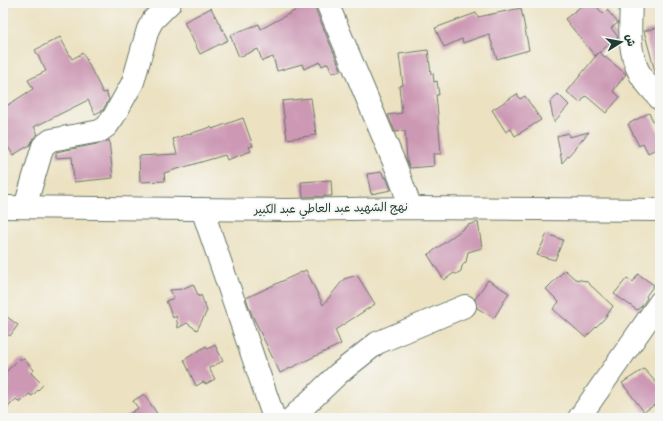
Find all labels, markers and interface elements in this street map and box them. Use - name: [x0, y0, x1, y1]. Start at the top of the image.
- north arrow: [601, 22, 641, 62]
- text: ش: [622, 33, 638, 48]
- street label: نهج الشهيد عبد العاطي عبد الكبير: [253, 200, 408, 220]

